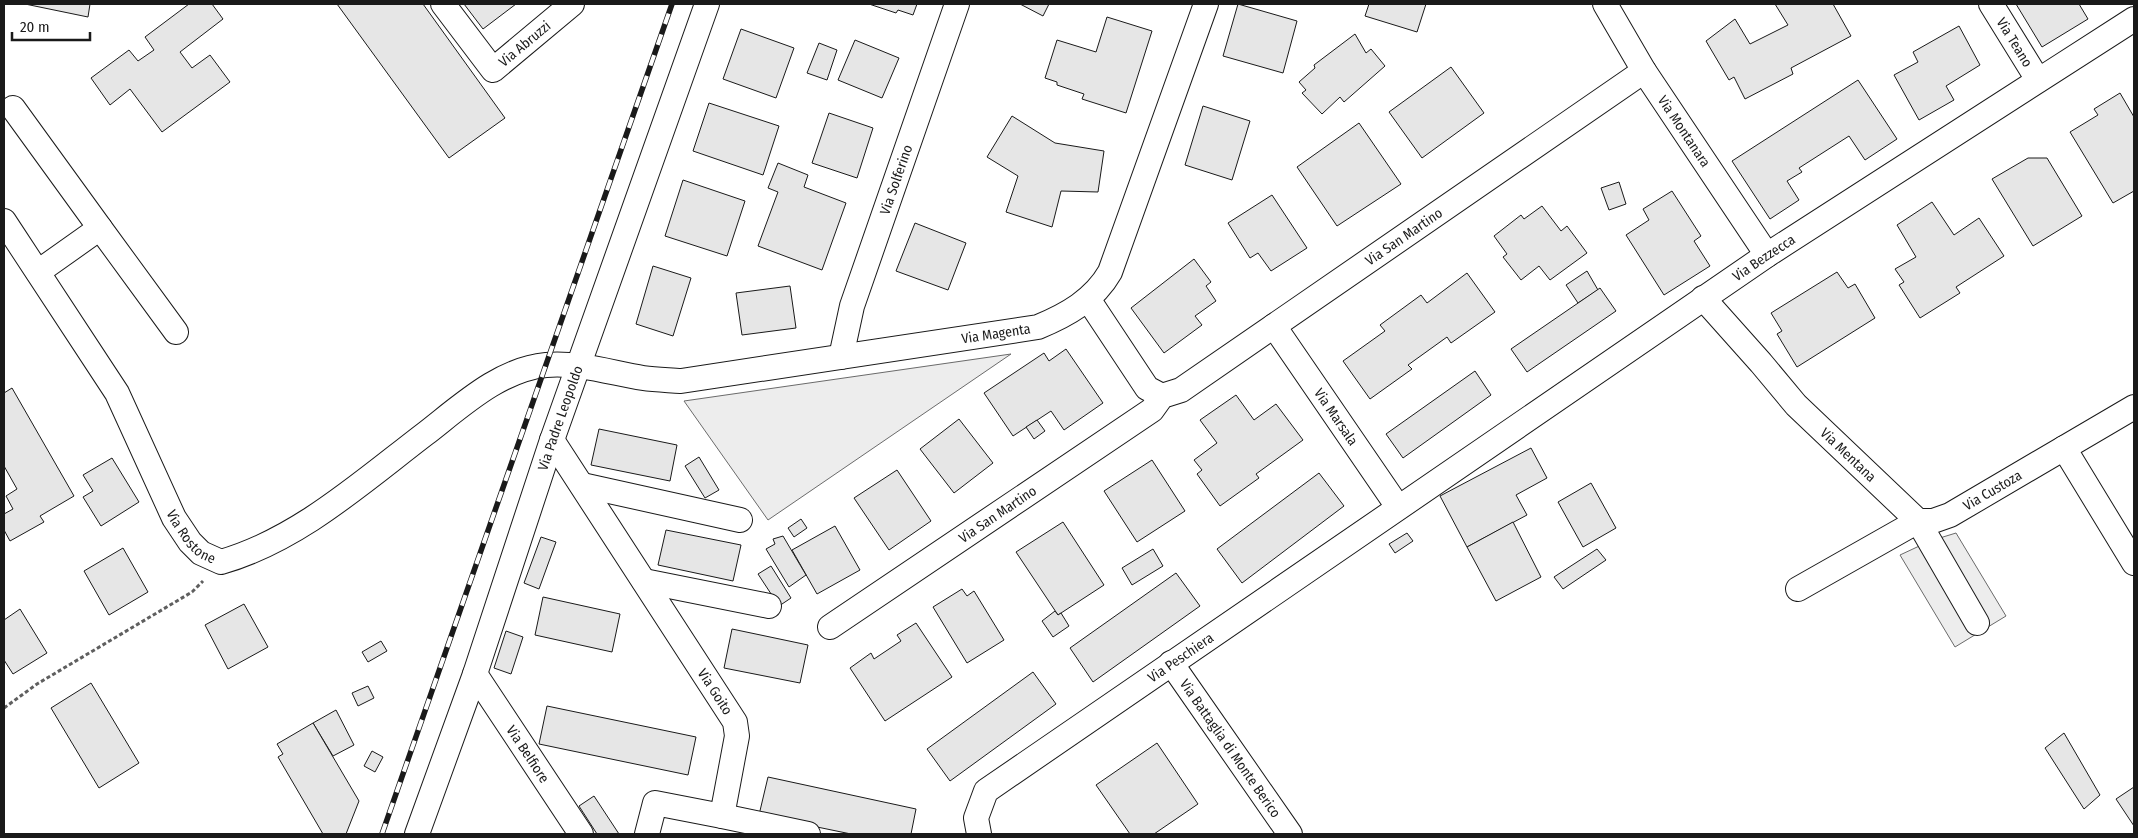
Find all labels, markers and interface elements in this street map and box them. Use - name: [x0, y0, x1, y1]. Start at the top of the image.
- scale bar: [12, 10, 90, 42]
- street label: Via Teano: [1993, 15, 2036, 70]
- street label: Via Abruzzi: [496, 17, 554, 71]
- text: 20 m: [20, 18, 50, 36]
- street label: Via Montanara: [1654, 93, 1714, 171]
- street label: Via Solferino: [876, 142, 916, 217]
- street label: Via San Martino: [1362, 204, 1446, 269]
- street label: Via Bezzecca: [1729, 231, 1799, 285]
- street label: Via Magenta: [960, 320, 1032, 347]
- street label: Via Padre Leopoldo: [535, 363, 587, 473]
- street label: Via Marsala: [1310, 385, 1361, 449]
- street label: Via Mentana: [1816, 425, 1880, 486]
- street label: Via Custoza: [1960, 467, 2025, 514]
- street label: Via San Martino: [956, 482, 1040, 547]
- street label: Via Rostone: [162, 507, 218, 568]
- street label: Via Peschiera: [1145, 629, 1217, 686]
- street label: Via Goito: [694, 666, 736, 718]
- street label: Via Battaglia di Monte Berico: [1176, 676, 1284, 821]
- street label: Via Belfiore: [502, 722, 553, 786]

